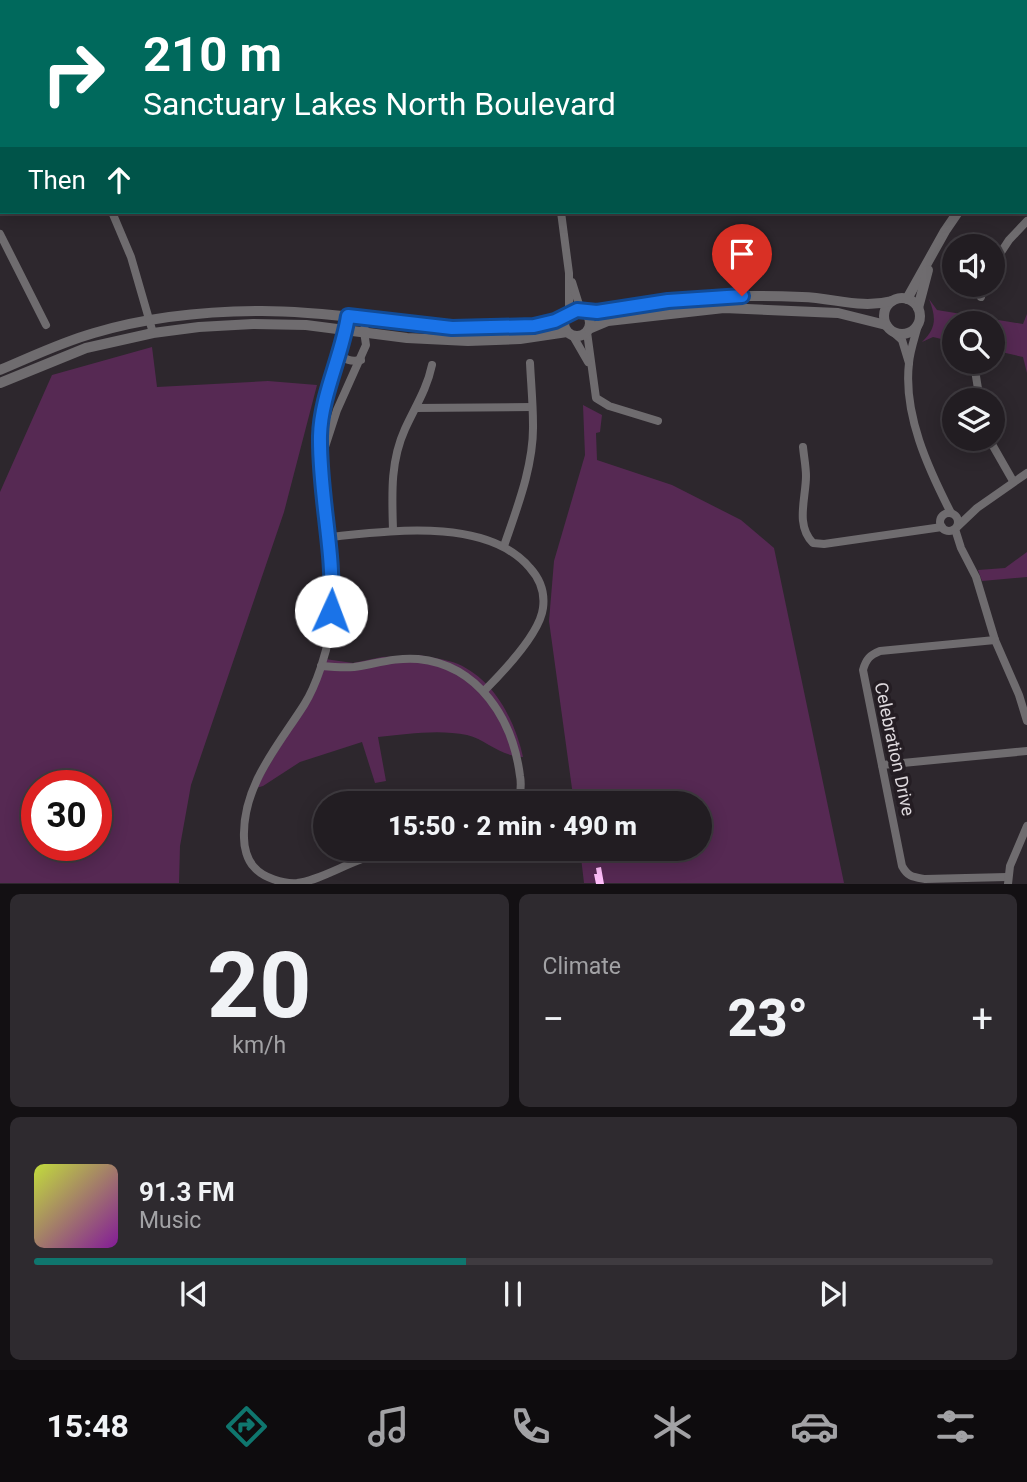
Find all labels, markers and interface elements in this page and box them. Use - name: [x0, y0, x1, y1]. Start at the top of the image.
- text: 210 m: [143, 26, 282, 83]
- icon: right: [28, 28, 119, 119]
- text: Sanctuary Lakes North Boulevard: [143, 85, 616, 123]
- icon: ahead: [100, 161, 138, 199]
- text: Then: [28, 165, 86, 195]
- pin: [712, 224, 772, 296]
- map controls: [942, 234, 1005, 451]
- button: sound: [942, 234, 1005, 297]
- icon: arrive: [723, 235, 761, 273]
- button: search: [942, 311, 1005, 374]
- button: layers: [942, 388, 1005, 451]
- position arrow: [294, 574, 368, 648]
- street label: Celebration Drive: [871, 680, 919, 818]
- speed limit sign: 30: [21, 770, 112, 861]
- text: 15:50 · 2 min · 490 m: [388, 811, 637, 841]
- text: 20: [207, 933, 311, 1039]
- text: Climate: [543, 953, 621, 980]
- text: 23°: [728, 988, 808, 1049]
- text: −: [543, 997, 564, 1041]
- text: +: [971, 997, 993, 1041]
- text: km/h: [232, 1032, 286, 1059]
- text: 91.3 FM: [139, 1177, 235, 1207]
- text: Music: [139, 1207, 201, 1234]
- icon: previous: [175, 1275, 213, 1313]
- icon: pause: [494, 1275, 532, 1313]
- icon: next: [814, 1275, 852, 1313]
- icon: directions: [222, 1402, 271, 1451]
- icon: music: [364, 1402, 413, 1451]
- icon: phone: [506, 1402, 555, 1451]
- icon: climate: [648, 1402, 697, 1451]
- icon: car: [790, 1402, 839, 1451]
- icon: filters: [931, 1402, 980, 1451]
- text: 15:48: [46, 1407, 129, 1445]

